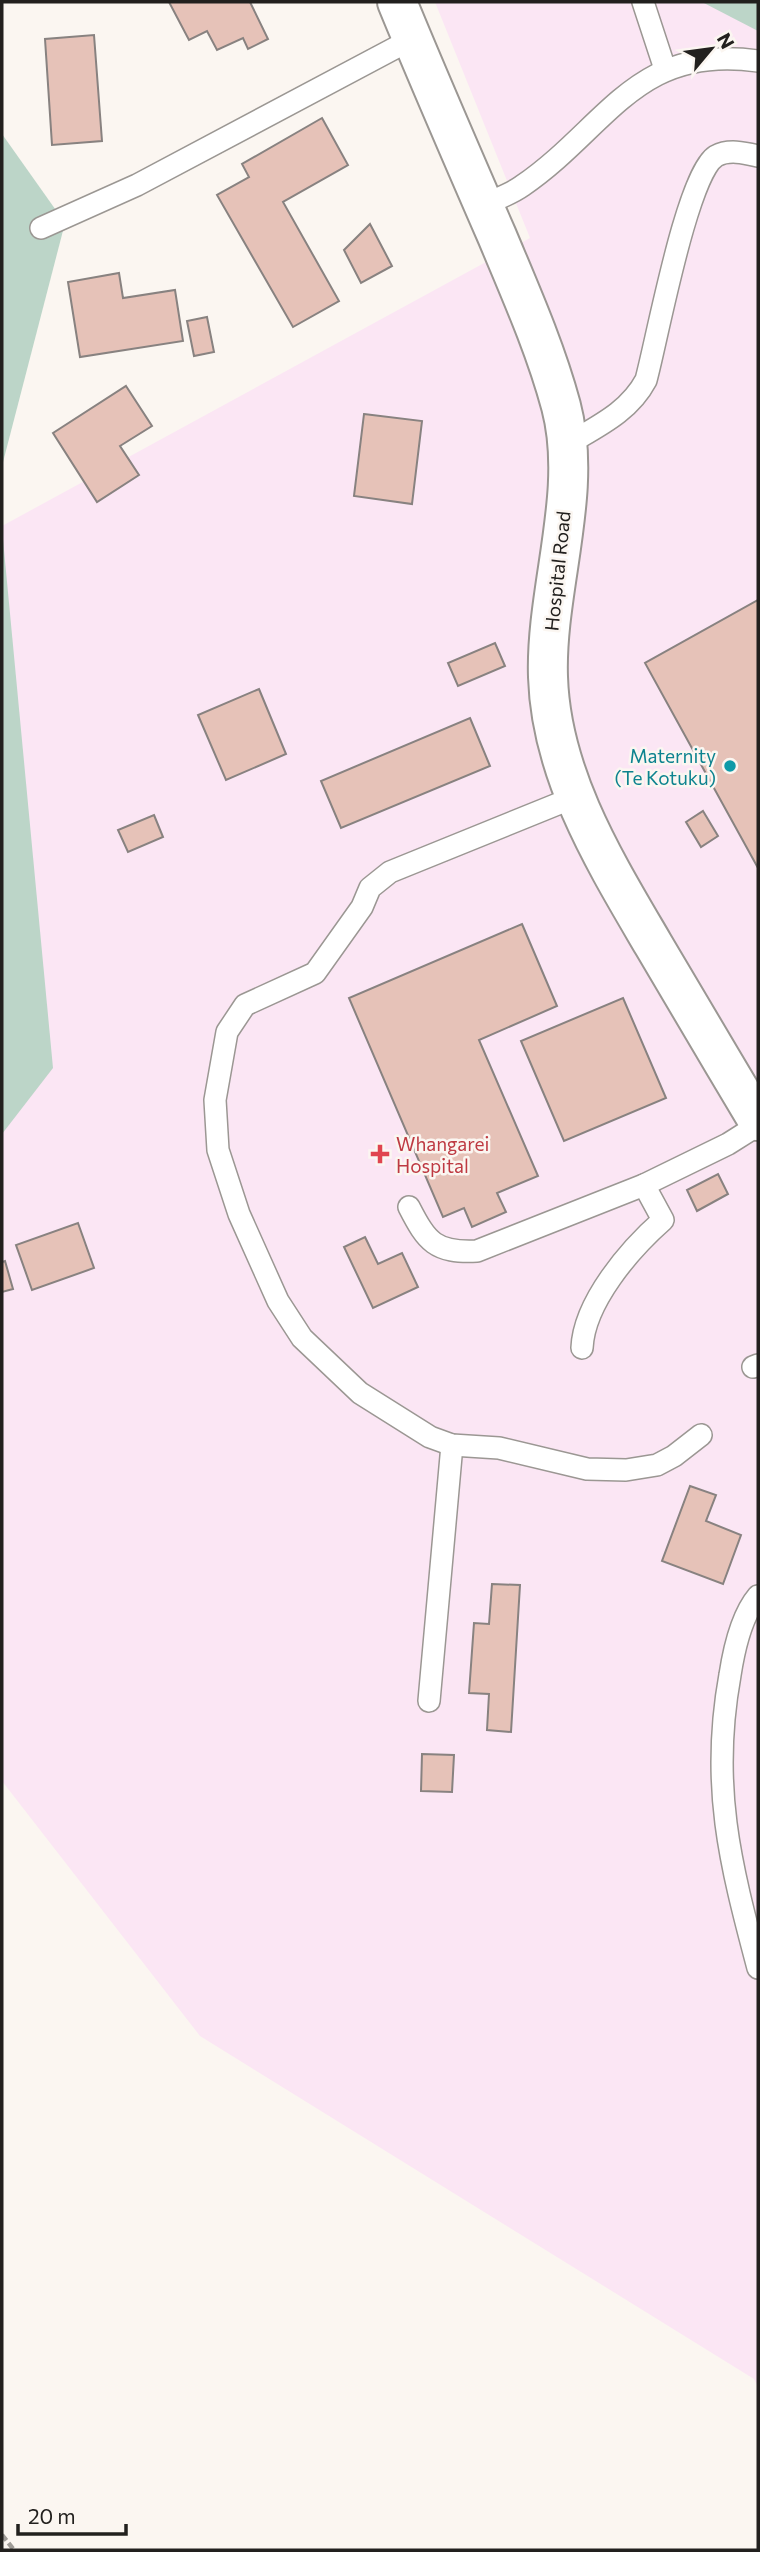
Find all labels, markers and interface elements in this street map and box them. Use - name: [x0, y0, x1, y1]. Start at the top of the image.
- north arrow: [676, 14, 746, 84]
- text: N: [713, 29, 740, 52]
- street label: Hospital Road: [539, 510, 575, 632]
- place label: Maternity (Te Kotuku): [614, 744, 716, 789]
- marker: Maternity (Te Kotuku): [722, 758, 738, 774]
- place label: Whangarei Hospital: [396, 1132, 489, 1177]
- marker: Whangarei Hospital: [370, 1144, 390, 1164]
- scale bar: [18, 2492, 126, 2536]
- text: 20 m: [28, 2503, 76, 2528]

